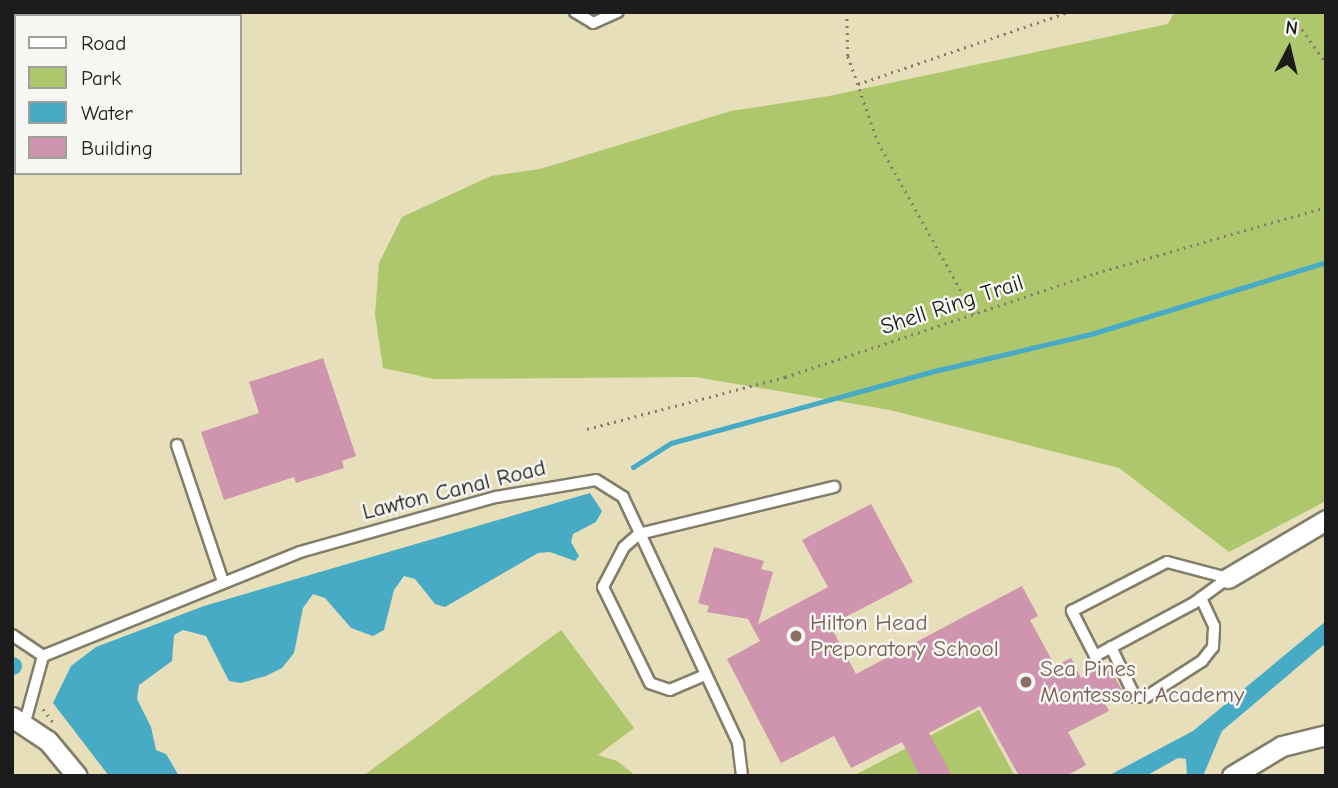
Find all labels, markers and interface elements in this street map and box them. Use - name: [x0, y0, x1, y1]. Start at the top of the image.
- legend: [14, 14, 242, 175]
- north arrow: [1254, 14, 1324, 84]
- text: N: [1284, 16, 1299, 40]
- text: Road: [81, 31, 126, 55]
- text: Park: [81, 66, 121, 90]
- text: Water: [81, 101, 133, 125]
- text: Building: [81, 136, 153, 160]
- street label: Shell Ring Trail: [877, 269, 1027, 341]
- street label: Lawton Canal Road: [359, 454, 549, 526]
- place label: Hilton Head Preporatory School: [810, 609, 999, 663]
- marker: Hilton Head Preporatory School: [788, 628, 804, 644]
- place label: Sea Pines Montessori Academy: [1040, 655, 1244, 709]
- marker: Sea Pines Montessori Academy: [1018, 674, 1034, 690]

